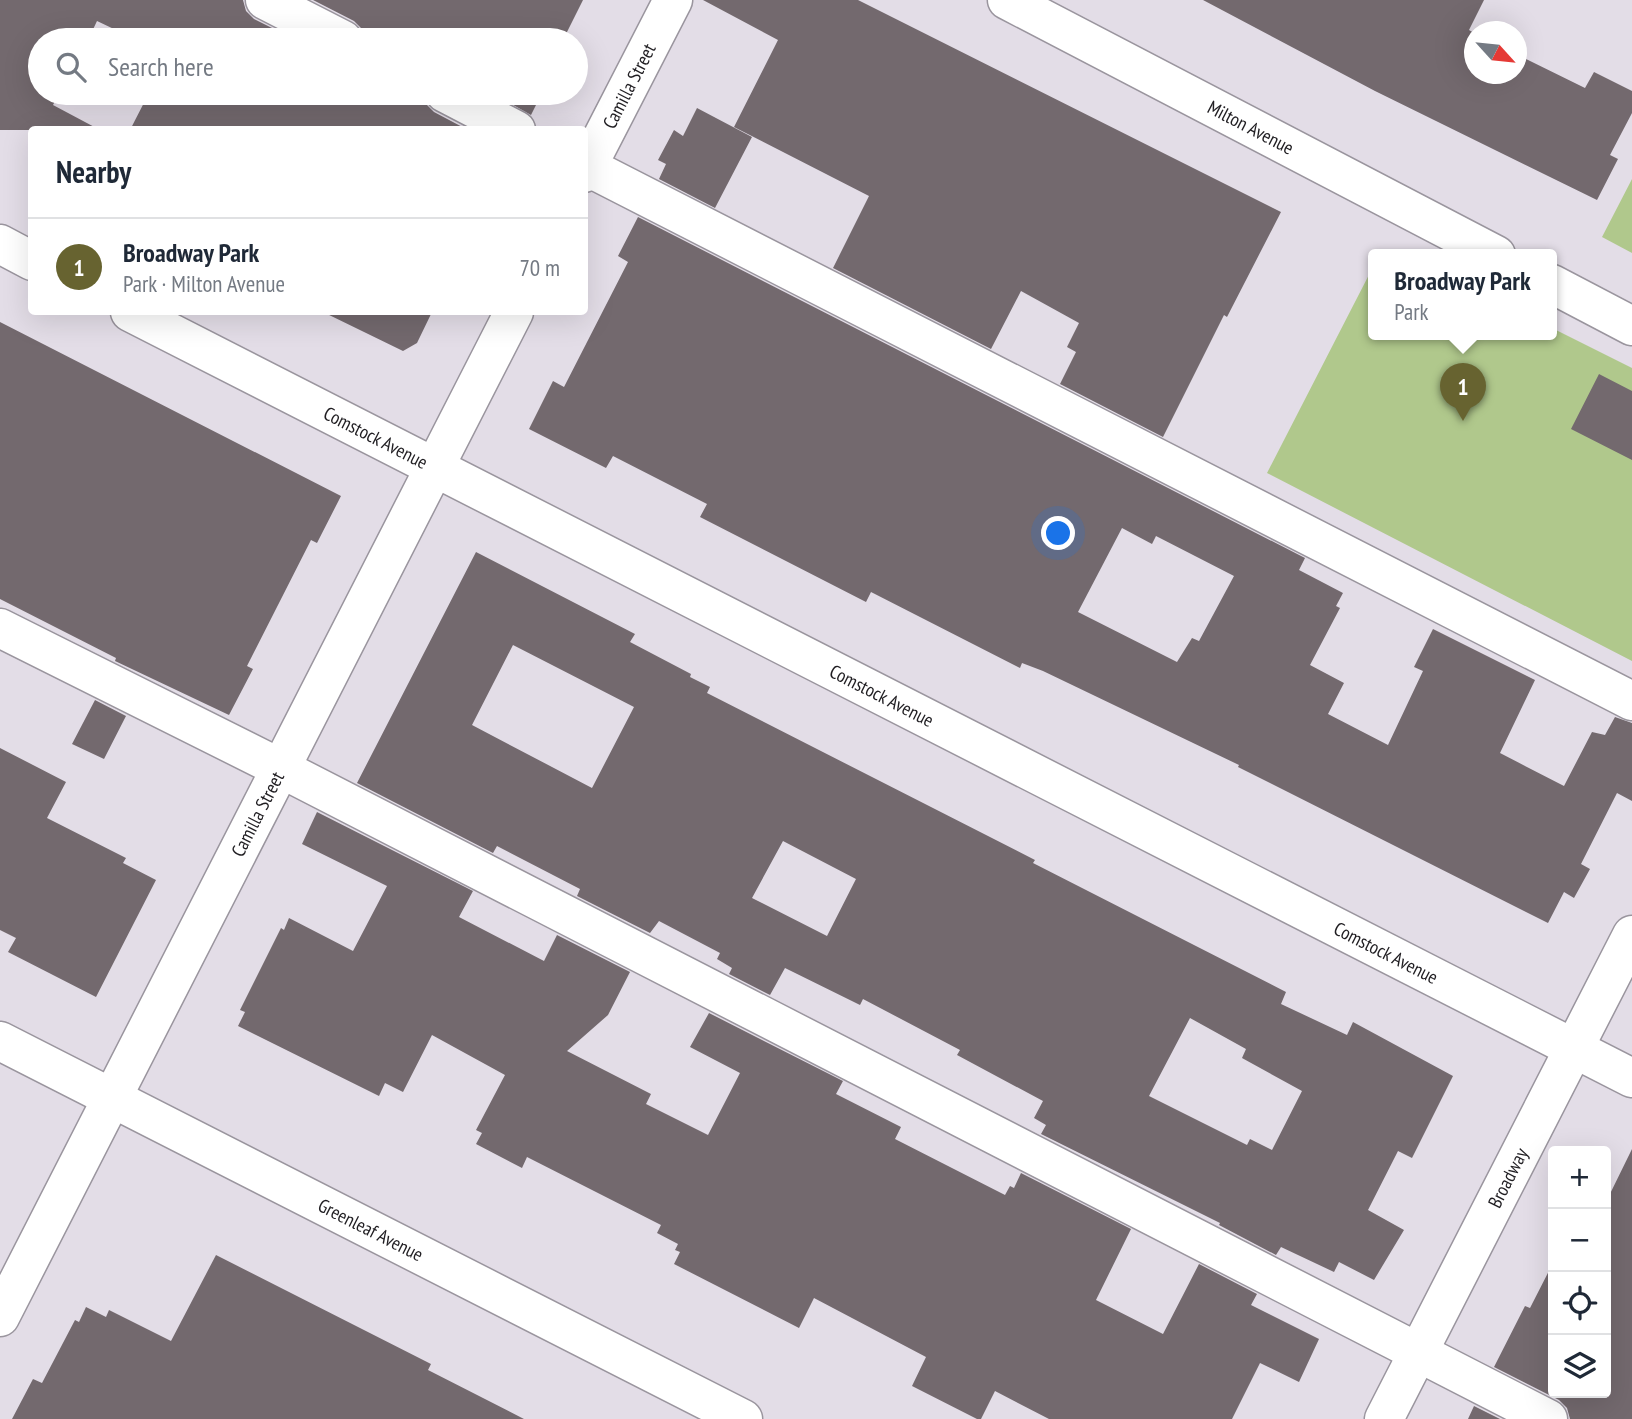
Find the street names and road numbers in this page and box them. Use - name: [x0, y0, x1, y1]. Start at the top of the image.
- street label: Camilla Street: [597, 39, 661, 132]
- street label: Milton Avenue: [1204, 95, 1298, 160]
- street label: Comstock Avenue: [320, 401, 432, 474]
- street label: Comstock Avenue: [826, 659, 938, 732]
- street label: Camilla Street: [226, 767, 289, 861]
- street label: Comstock Avenue: [1330, 916, 1442, 989]
- street label: Broadway: [1482, 1143, 1533, 1212]
- street label: Greenleaf Avenue: [314, 1193, 428, 1266]

